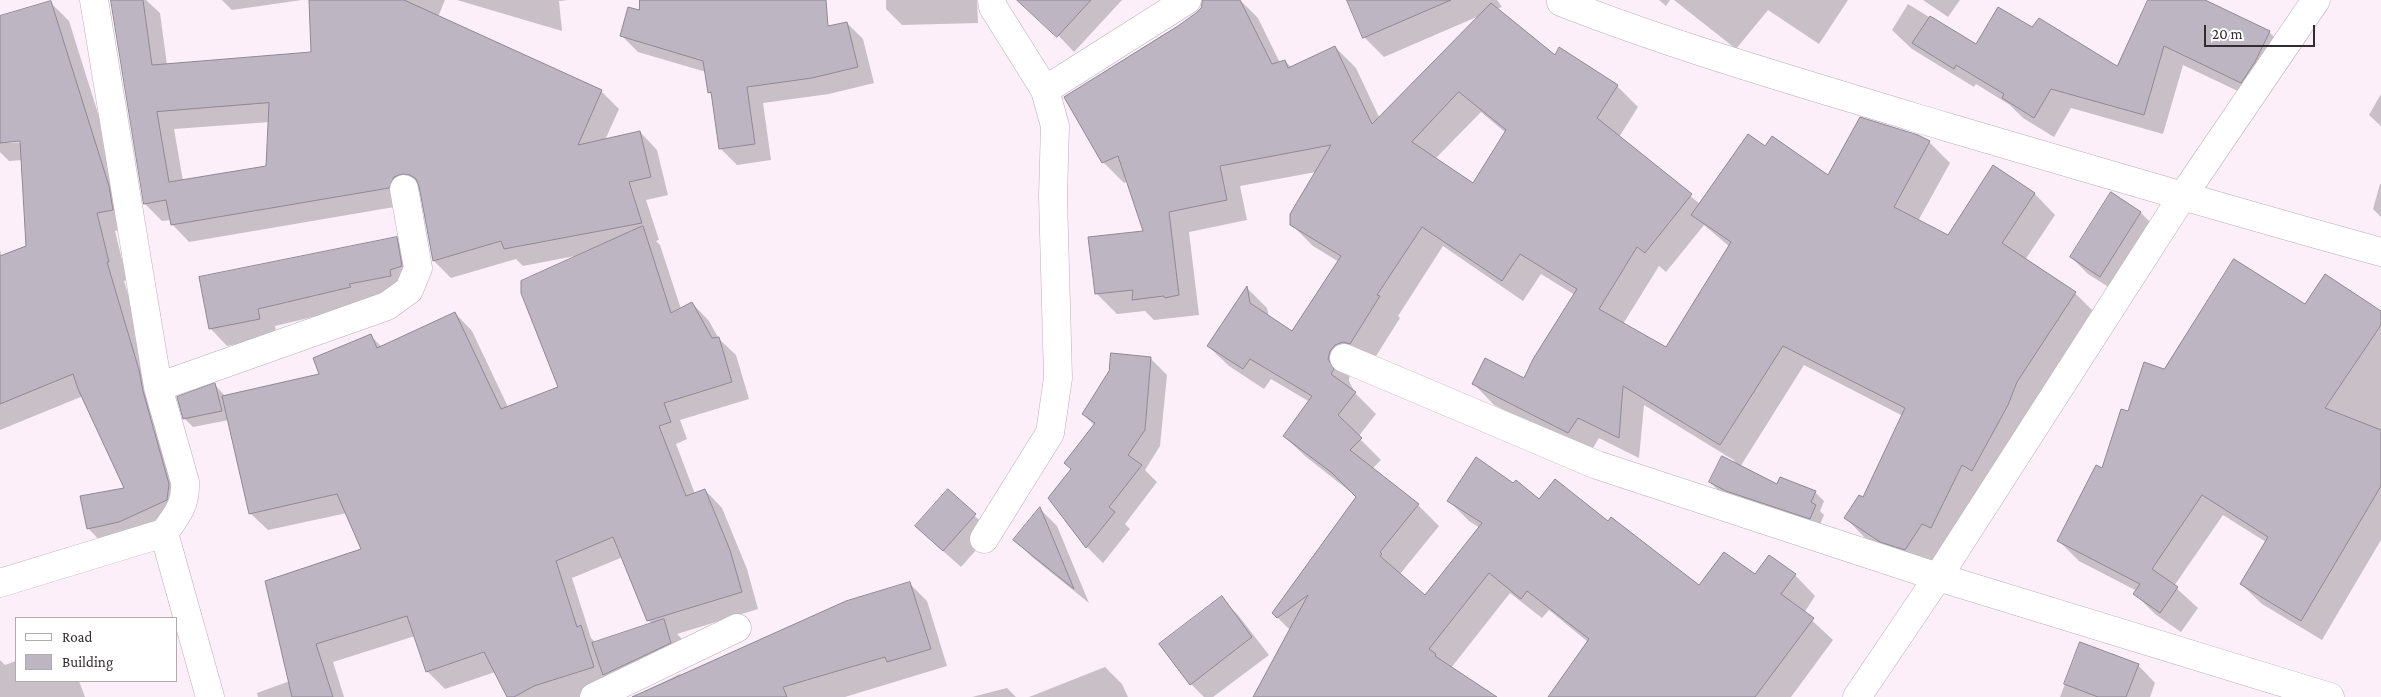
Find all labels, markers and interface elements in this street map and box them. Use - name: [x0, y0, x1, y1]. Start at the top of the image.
- scale bar: [2206, 15, 2317, 47]
- text: 20 m: [2212, 26, 2243, 42]
- legend: [15, 617, 178, 682]
- text: Road: [62, 629, 92, 645]
- text: Building: [62, 654, 113, 670]

